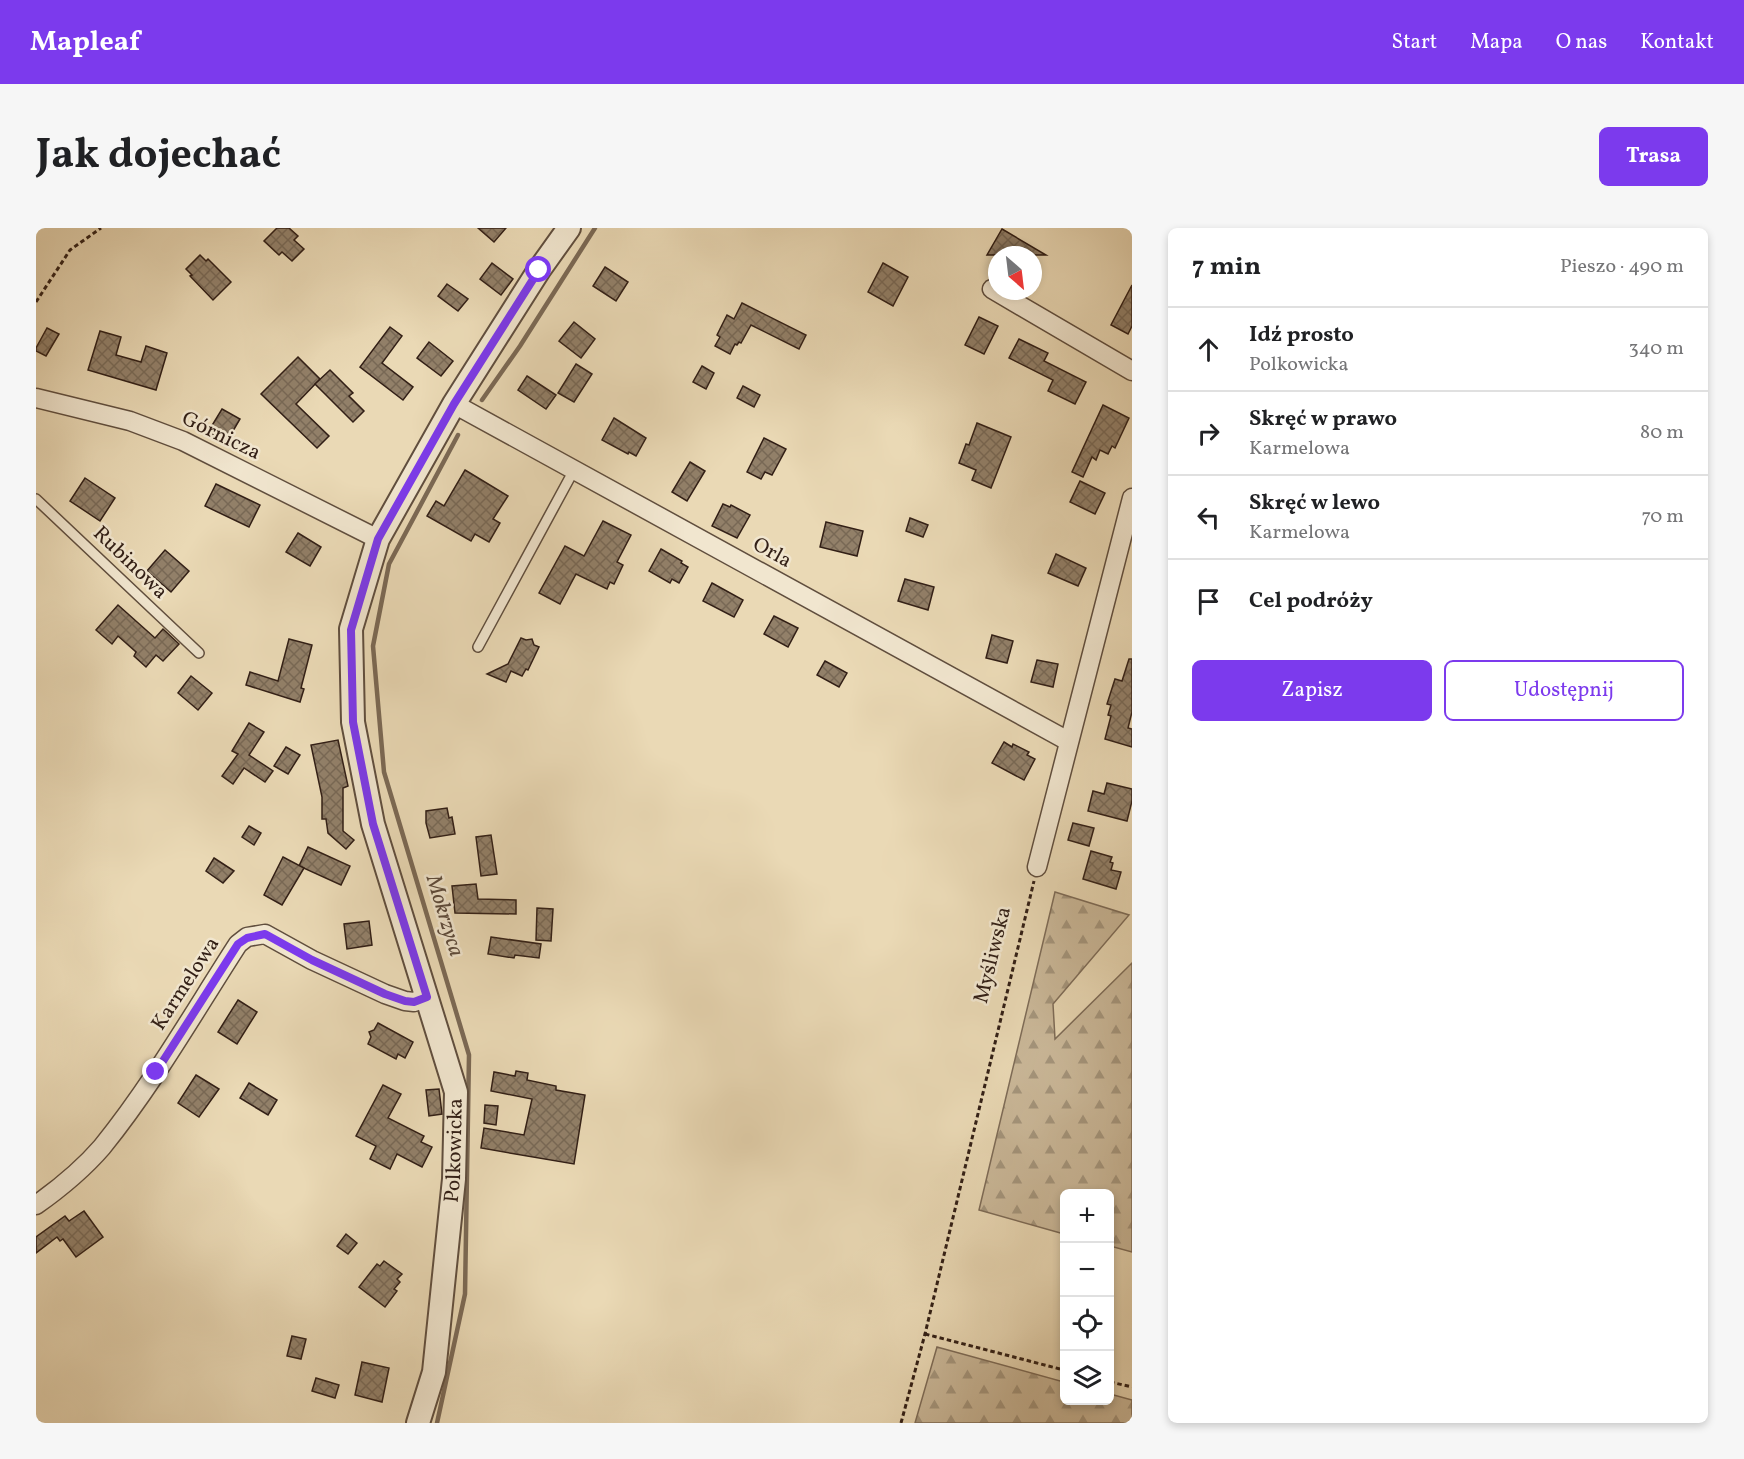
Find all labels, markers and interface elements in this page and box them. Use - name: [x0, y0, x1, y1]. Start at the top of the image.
- text: Mapleaf: [30, 23, 140, 62]
- text: Start: [1392, 28, 1437, 57]
- text: Mapa: [1470, 28, 1523, 57]
- text: O nas: [1556, 28, 1607, 57]
- text: Kontakt: [1640, 28, 1714, 57]
- text: Jak dojechać: [36, 127, 281, 186]
- button: Trasa: [1599, 127, 1708, 186]
- north arrow: [988, 246, 1042, 300]
- text: 7 min: [1192, 249, 1261, 285]
- text: Pieszo · 490 m: [1560, 253, 1684, 281]
- route start: [525, 256, 551, 282]
- text: Idź prosto: [1249, 320, 1354, 351]
- icon: ahead: [1192, 333, 1225, 366]
- text: 340 m: [1628, 335, 1684, 363]
- text: Polkowicka: [1249, 351, 1348, 379]
- street label: Górnicza: [177, 404, 265, 468]
- text: Skręć w prawo: [1249, 404, 1397, 435]
- icon: right: [1192, 417, 1225, 450]
- text: 80 m: [1640, 419, 1684, 447]
- text: Karmelowa: [1249, 435, 1350, 463]
- text: Skręć w lewo: [1249, 488, 1380, 519]
- icon: left: [1192, 501, 1225, 534]
- text: 70 m: [1641, 503, 1684, 531]
- text: Karmelowa: [1249, 519, 1350, 547]
- street label: Rubinowa: [86, 520, 174, 606]
- street label: Orla: [747, 530, 797, 576]
- icon: arrive: [1192, 585, 1225, 618]
- text: Cel podróży: [1249, 586, 1373, 617]
- button: Zapisz: [1192, 660, 1432, 721]
- button: Udostępnij: [1444, 660, 1684, 721]
- water label: Mokrzyca: [417, 870, 471, 961]
- street label: Myśliwska: [967, 904, 1019, 1006]
- street label: Karmelowa: [145, 932, 227, 1036]
- route end: [142, 1058, 168, 1084]
- street label: Polkowicka: [437, 1098, 470, 1204]
- map controls: [1060, 1189, 1114, 1405]
- button: +: [1060, 1189, 1114, 1243]
- button: −: [1060, 1243, 1114, 1297]
- button: locate: [1060, 1297, 1114, 1351]
- button: layers: [1060, 1351, 1114, 1405]

